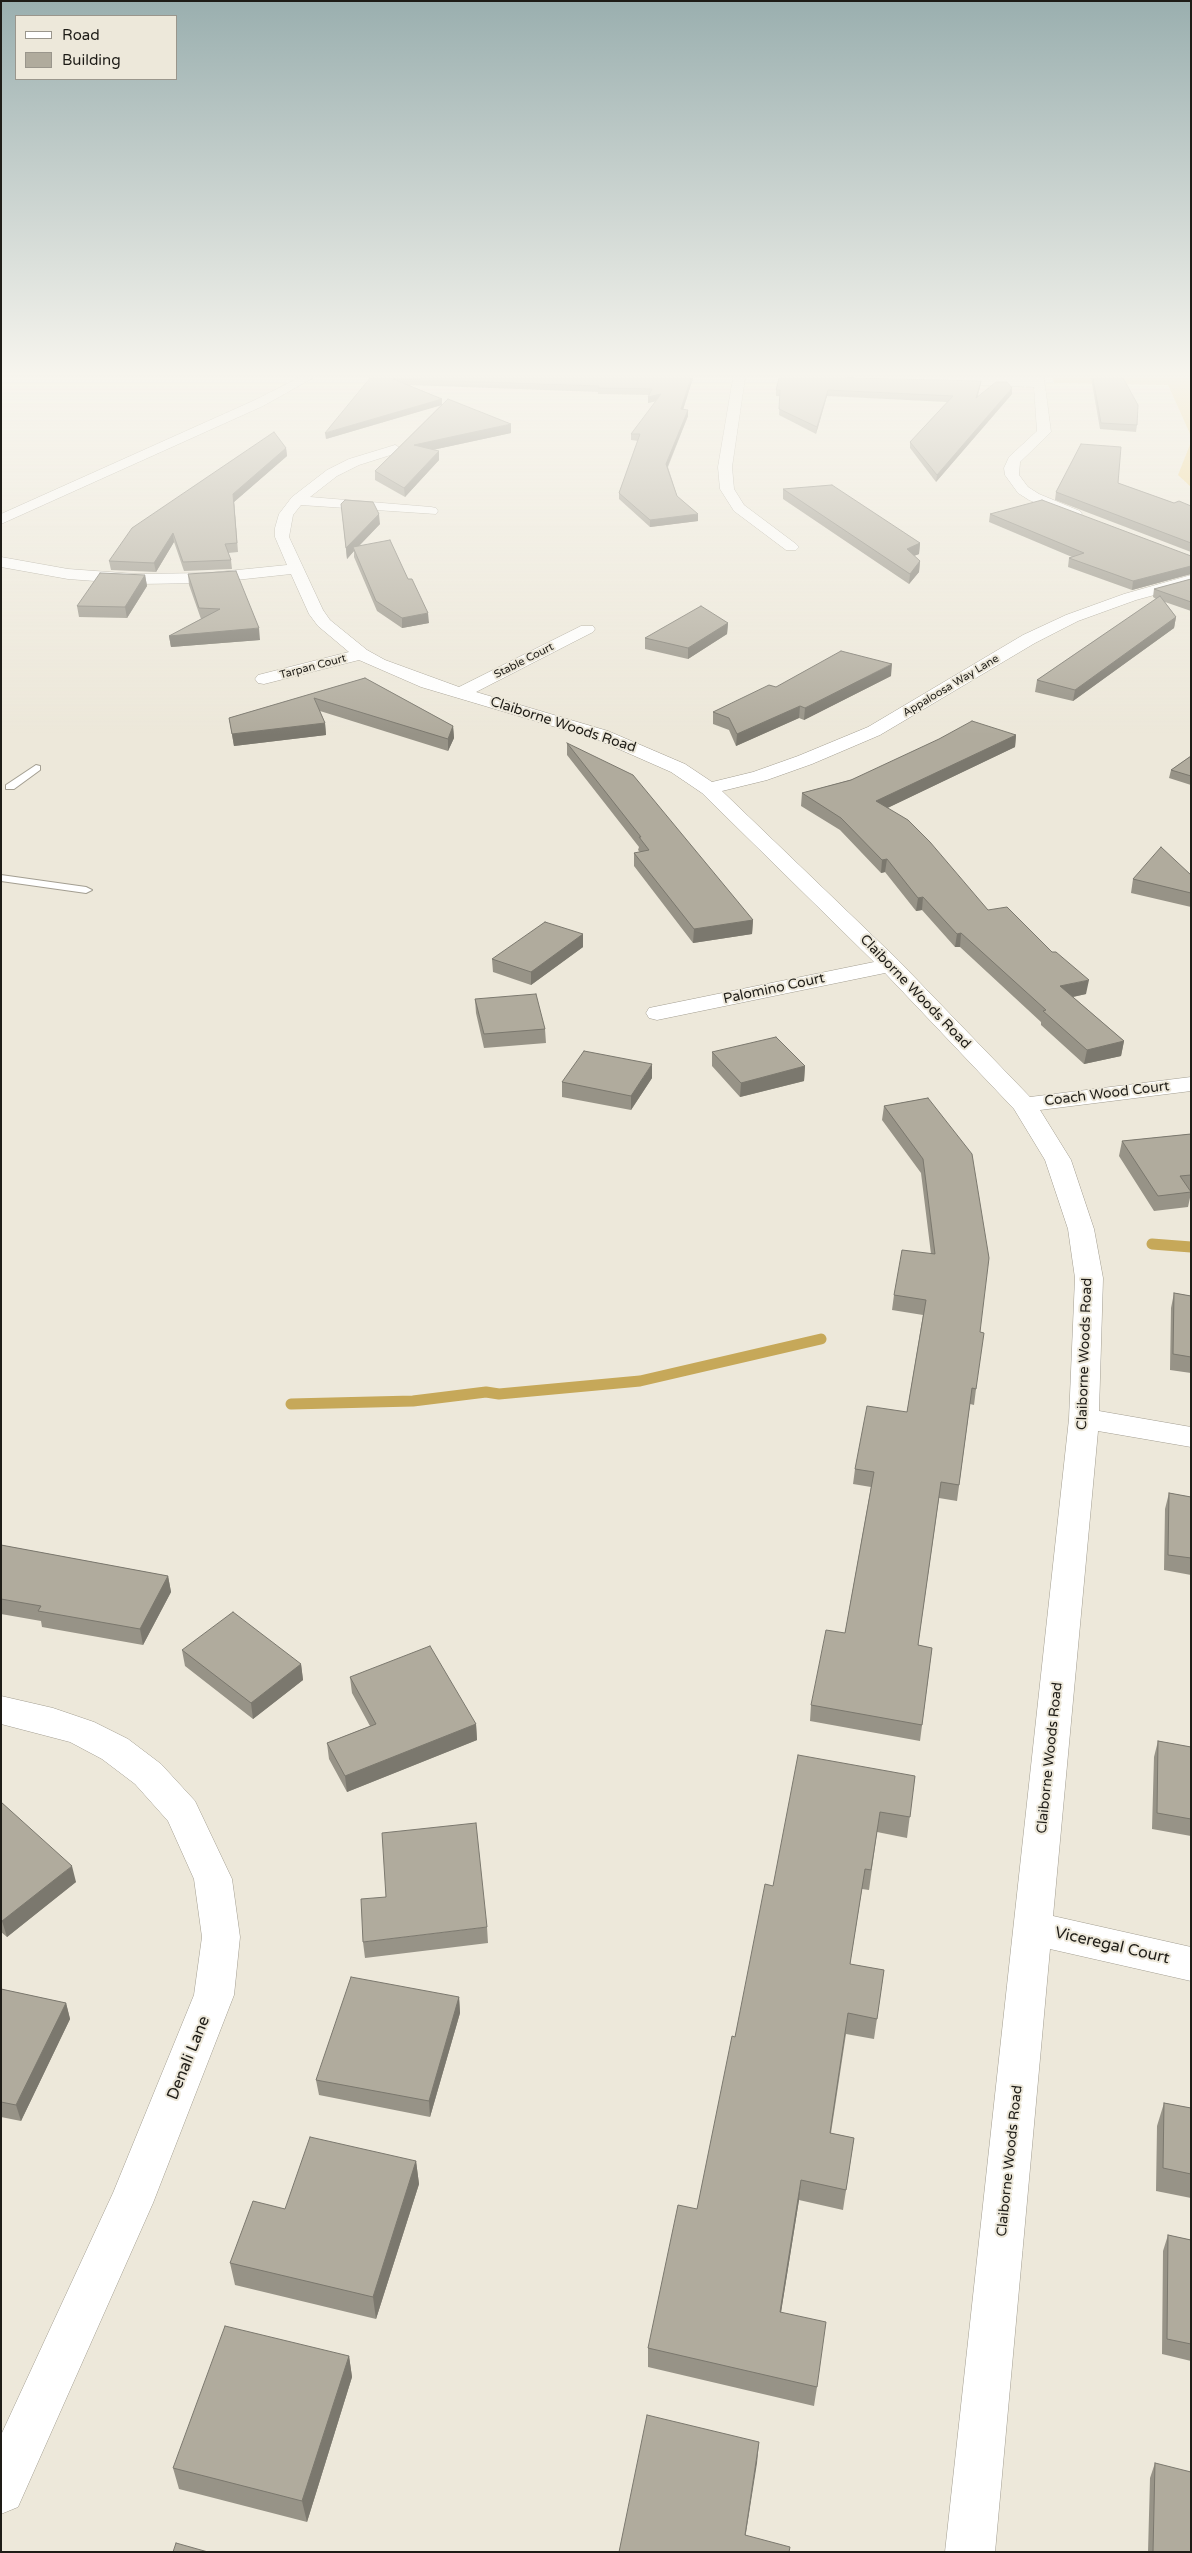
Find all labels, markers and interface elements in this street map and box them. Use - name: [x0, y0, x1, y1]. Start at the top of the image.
- legend: [15, 15, 178, 80]
- text: Road: [62, 26, 100, 44]
- text: Building: [62, 51, 121, 69]
- street label: Stable Court: [492, 640, 556, 682]
- street label: Tarpan Court: [278, 652, 348, 682]
- street label: Appaloosa Way Lane: [901, 652, 1001, 720]
- street label: Claiborne Woods Road: [488, 693, 638, 757]
- street label: Claiborne Woods Road: [856, 931, 974, 1053]
- street label: Palomino Court: [722, 970, 826, 1008]
- street label: Coach Wood Court: [1044, 1078, 1170, 1110]
- street label: Claiborne Woods Road: [1074, 1278, 1096, 1430]
- street label: Claiborne Woods Road: [1034, 1681, 1066, 1835]
- street label: Viceregal Court: [1053, 1923, 1171, 1969]
- street label: Denali Lane: [163, 2013, 215, 2103]
- street label: Claiborne Woods Road: [994, 2084, 1026, 2238]

